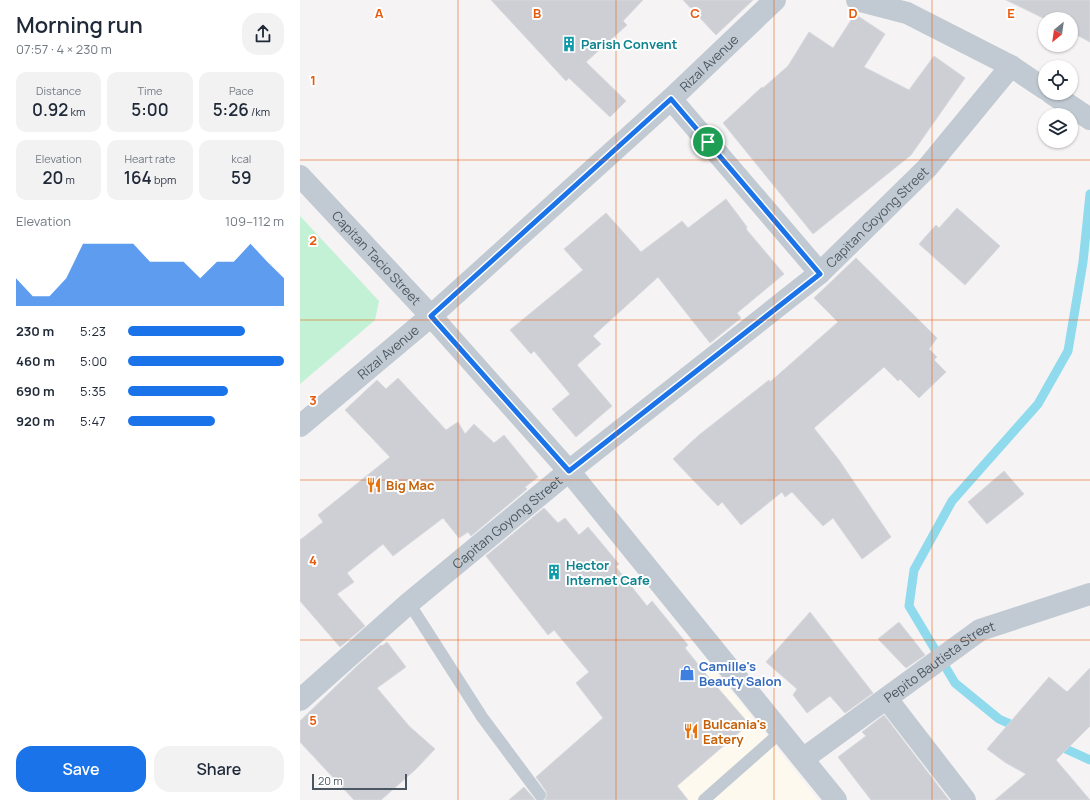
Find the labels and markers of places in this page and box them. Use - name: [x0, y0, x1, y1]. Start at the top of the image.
- building icon: Parish Convent: [560, 35, 578, 53]
- place label: Parish Convent: [581, 35, 678, 53]
- pin: [691, 125, 725, 159]
- restaurant icon: Big Mac: [365, 476, 383, 494]
- place label: Big Mac: [386, 476, 435, 494]
- place label: Hector Internet Cafe: [566, 556, 650, 589]
- building icon: Hector Internet Cafe: [545, 563, 563, 581]
- place label: Camille's Beauty Salon: [699, 657, 782, 690]
- shop icon: Camille's Beauty Salon: [678, 664, 696, 682]
- place label: Bulcania's Eatery: [703, 715, 766, 748]
- restaurant icon: Bulcania's Eatery: [682, 722, 700, 740]

